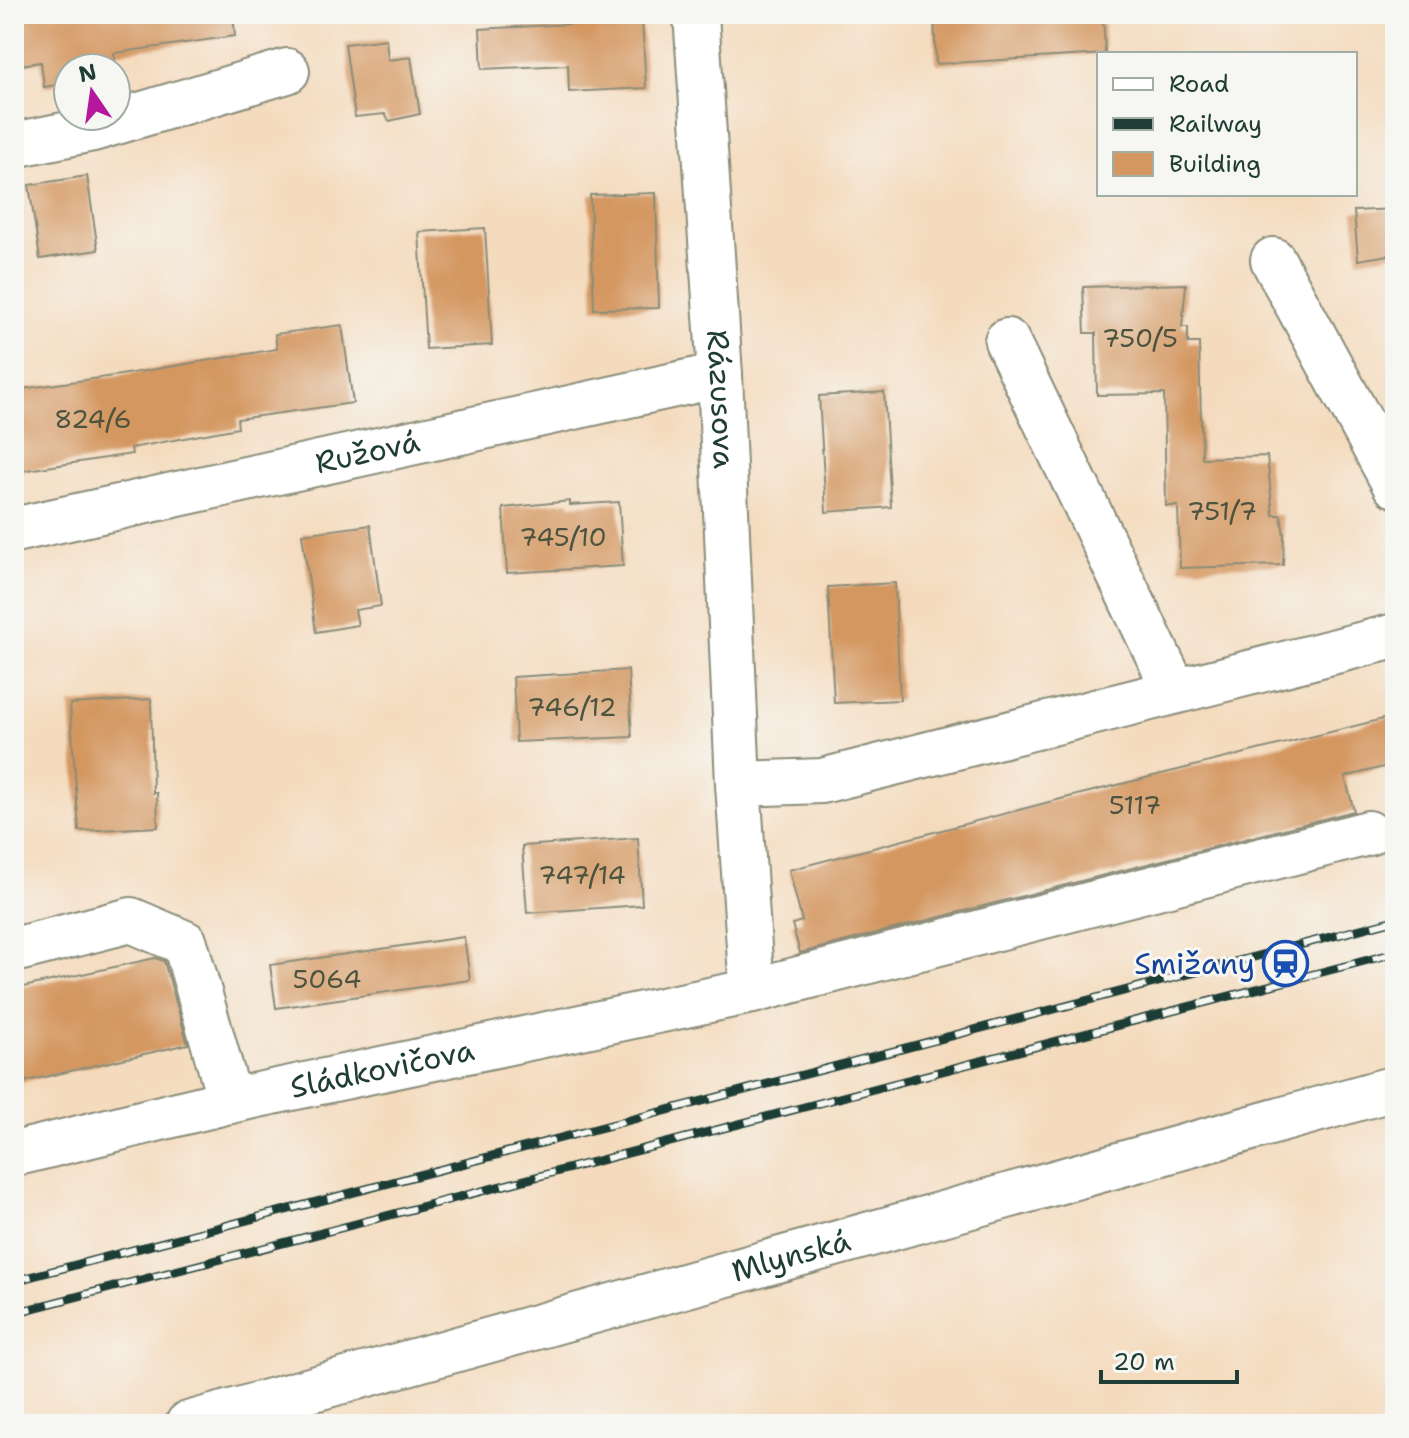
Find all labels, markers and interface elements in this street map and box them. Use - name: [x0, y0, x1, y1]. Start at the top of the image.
- north arrow: [52, 52, 132, 132]
- legend: [1097, 52, 1357, 196]
- text: N: [76, 57, 99, 89]
- text: Road: [1169, 68, 1229, 100]
- text: Railway: [1169, 108, 1262, 140]
- text: Building: [1169, 148, 1261, 180]
- house number: 750/5: [1102, 320, 1178, 355]
- street label: Rázusova: [697, 328, 745, 470]
- house number: 824/6: [54, 401, 132, 436]
- street label: Ružová: [311, 420, 424, 483]
- house number: 751/7: [1187, 493, 1257, 528]
- house number: 745/10: [519, 519, 607, 554]
- house number: 746/12: [527, 689, 617, 724]
- house number: 5117: [1109, 787, 1161, 822]
- house number: 747/14: [538, 857, 626, 892]
- station icon: Smižany: [1262, 940, 1310, 988]
- place label: Smižany: [1134, 943, 1255, 984]
- house number: 5064: [293, 961, 361, 996]
- street label: Sládkovičova: [286, 1029, 478, 1108]
- street label: Mlynská: [727, 1219, 855, 1292]
- scale bar: [1101, 1334, 1237, 1384]
- text: 20 m: [1113, 1346, 1175, 1378]

